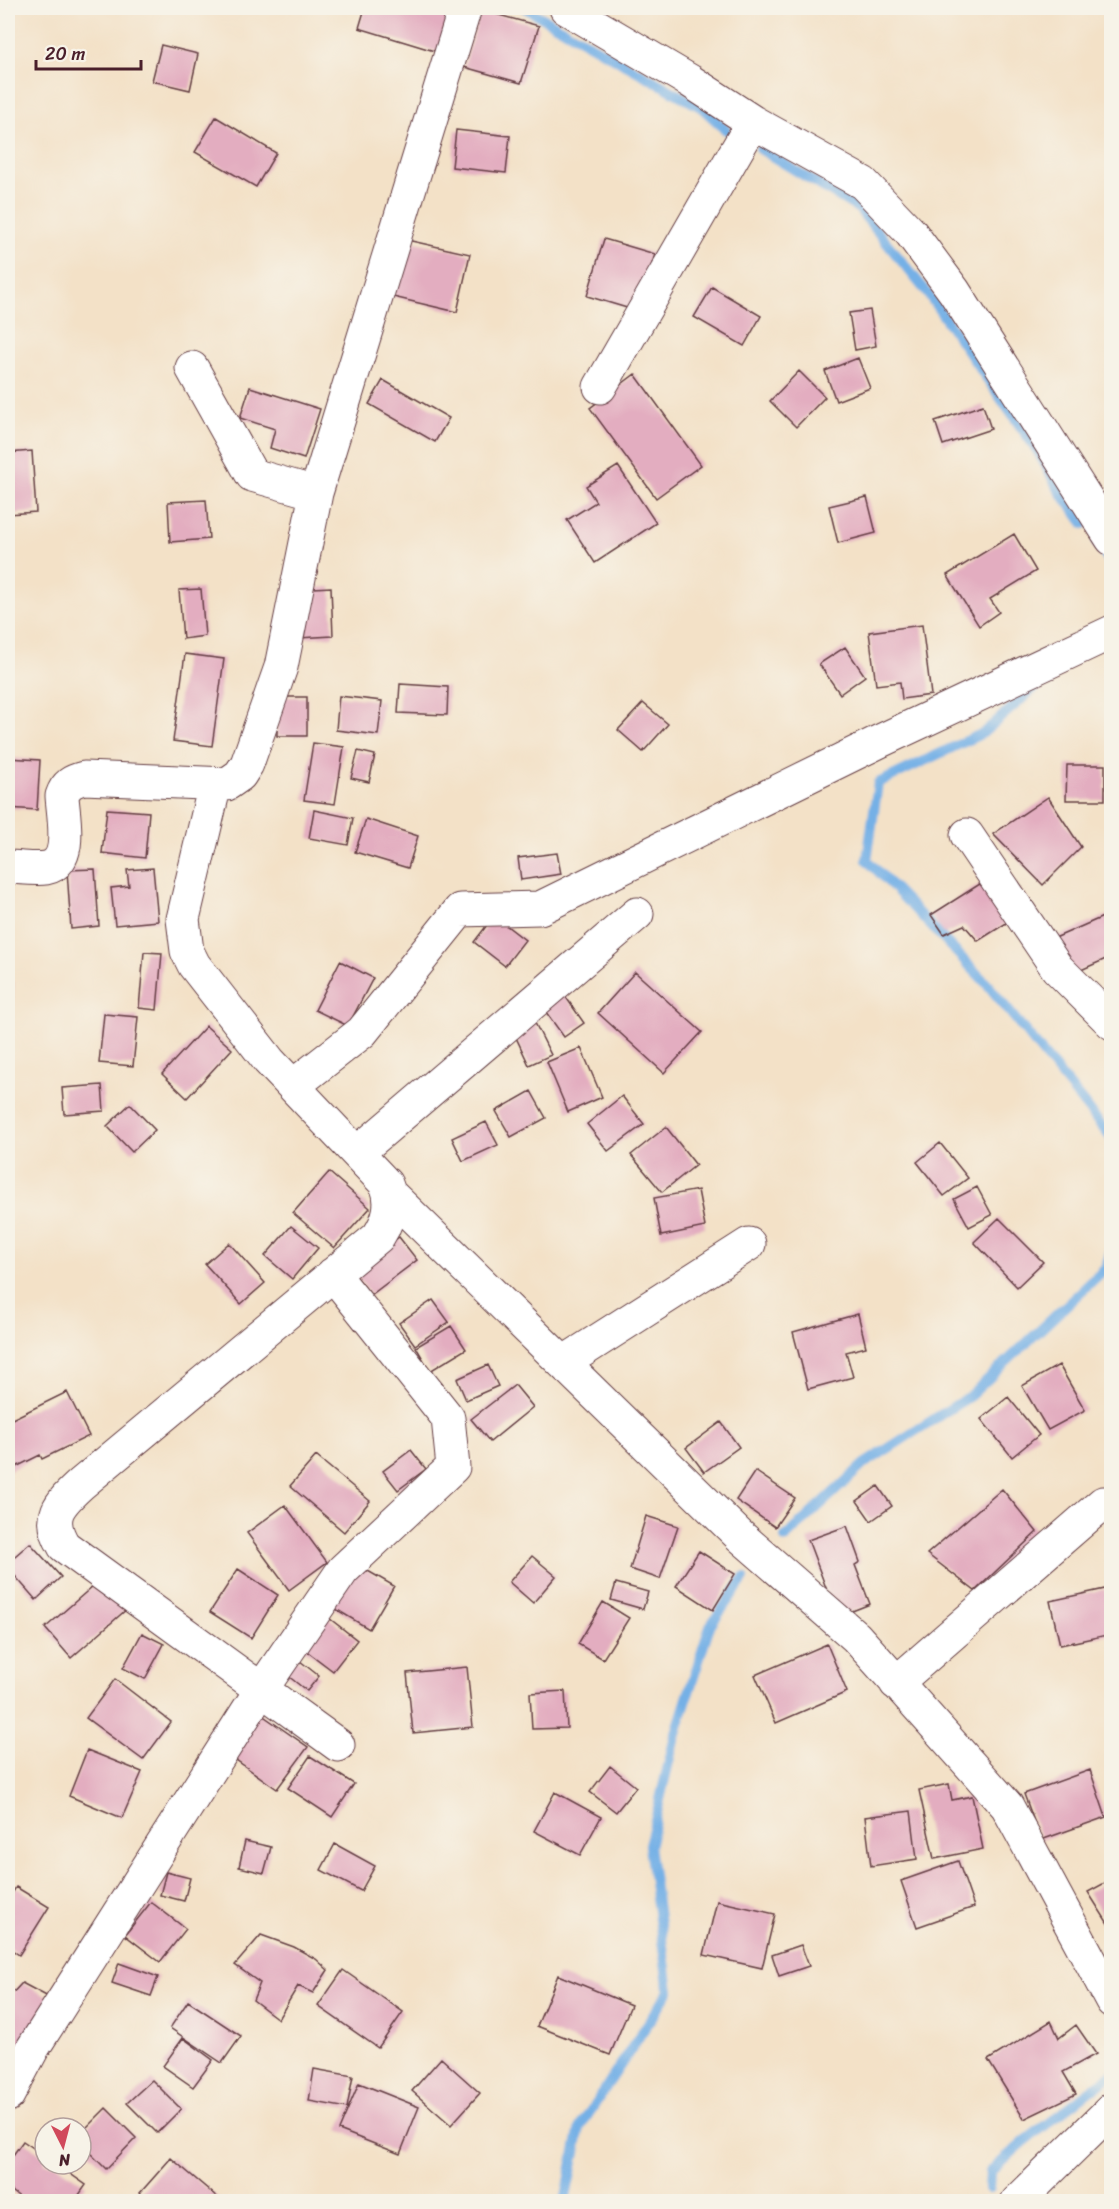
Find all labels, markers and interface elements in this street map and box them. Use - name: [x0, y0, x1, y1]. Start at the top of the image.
- scale bar: [36, 33, 141, 71]
- text: 20 m: [45, 38, 85, 70]
- north arrow: [33, 2116, 93, 2176]
- text: N: [57, 2145, 73, 2176]

